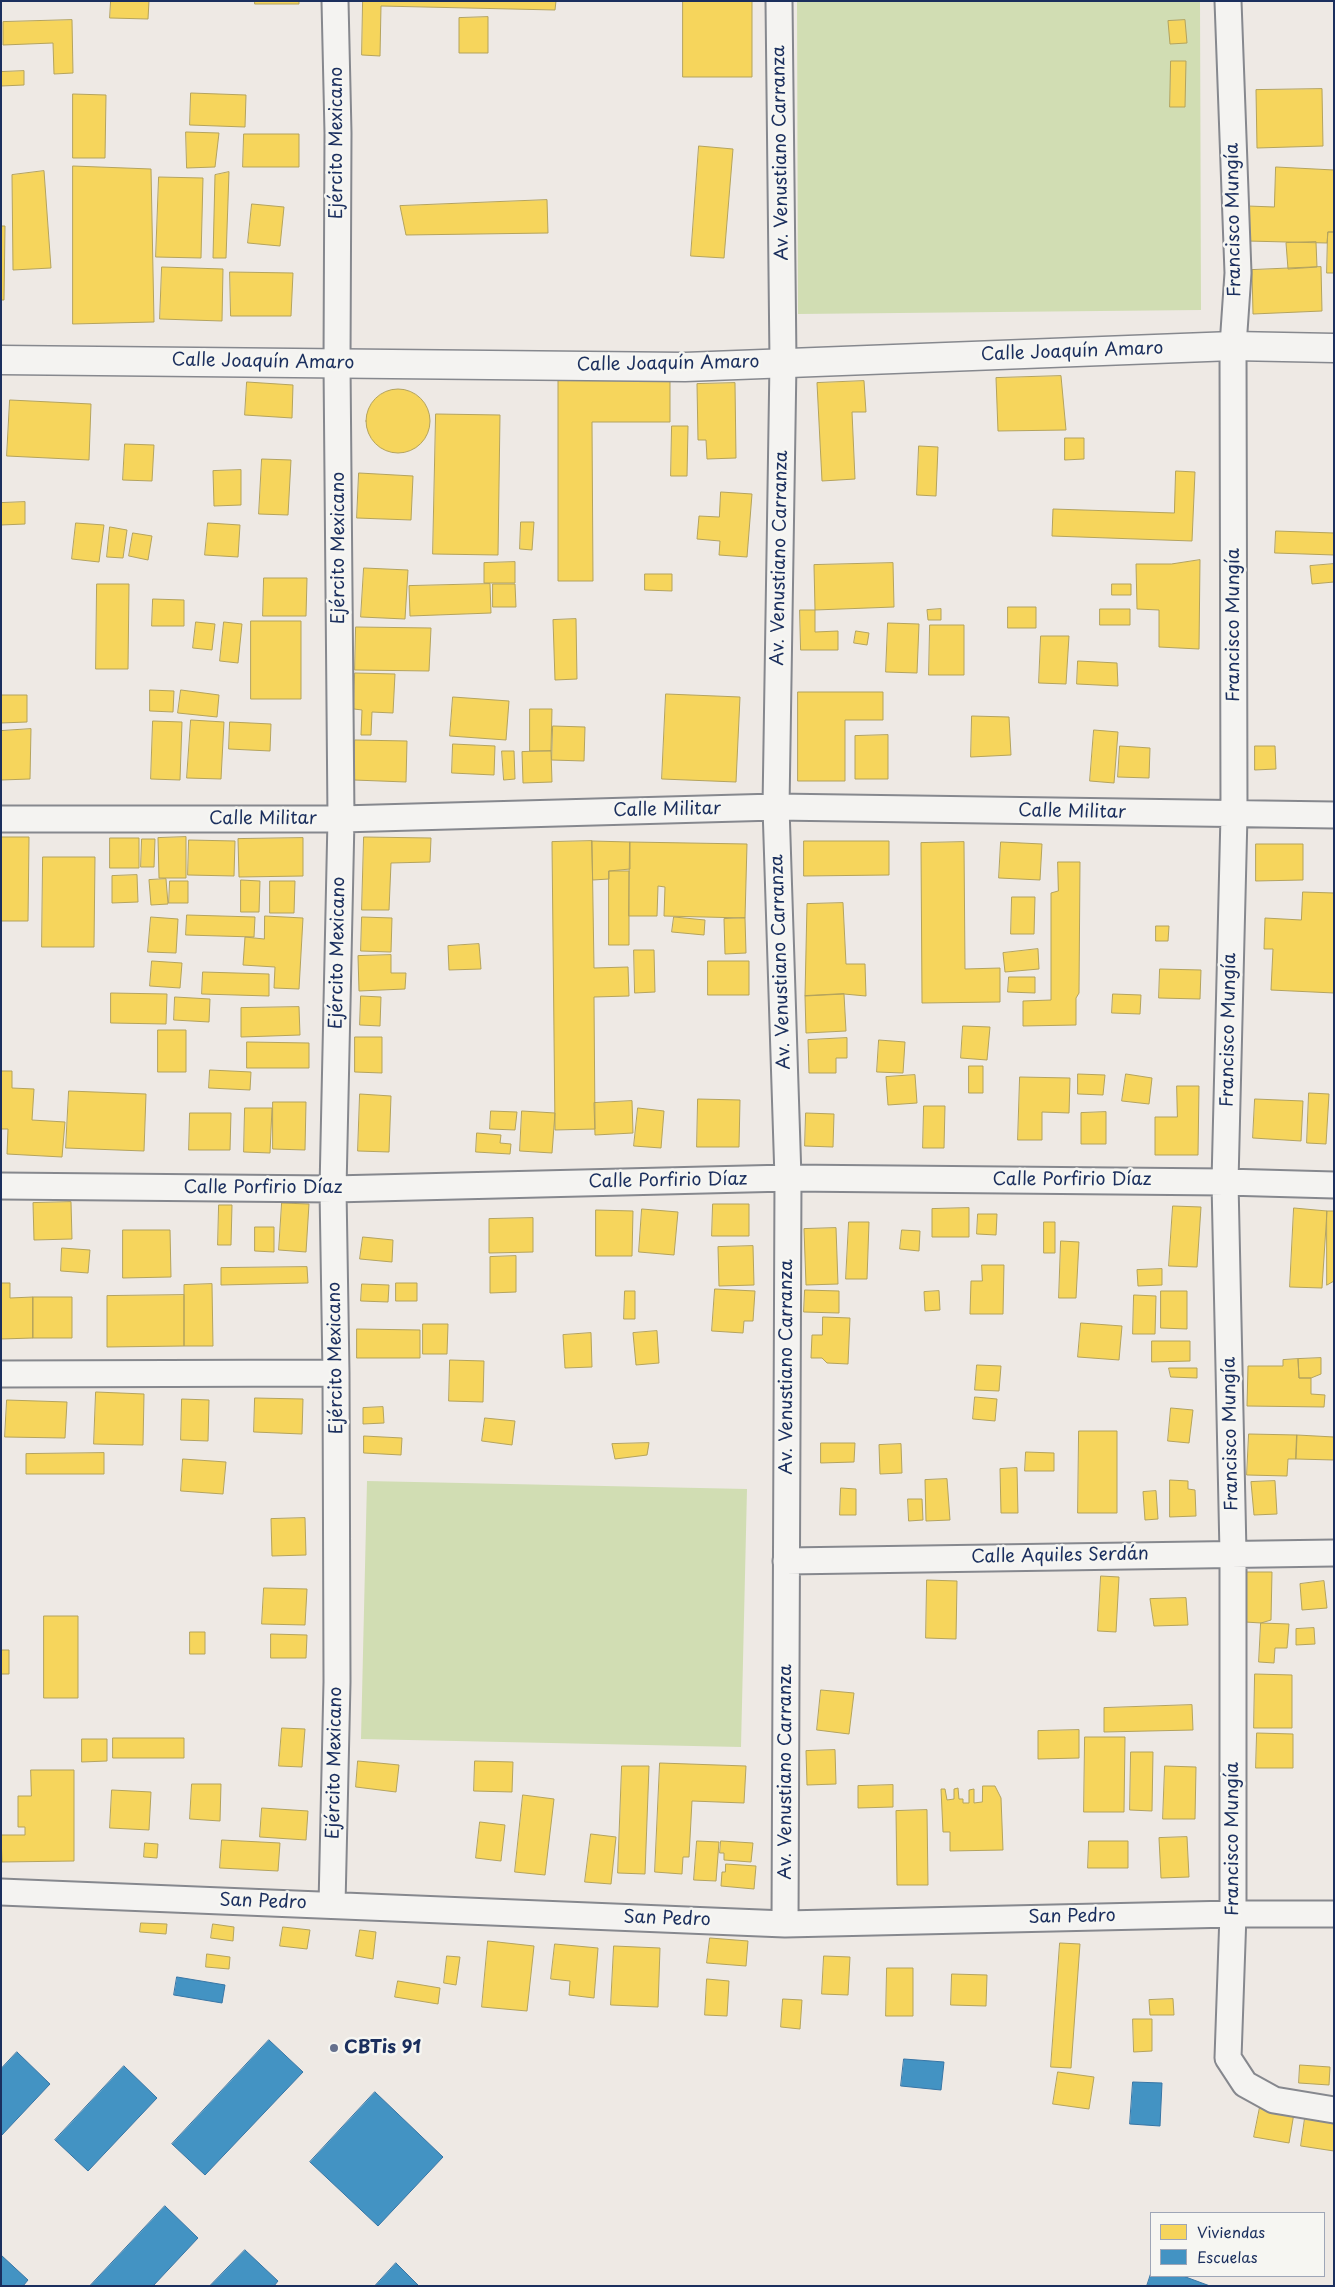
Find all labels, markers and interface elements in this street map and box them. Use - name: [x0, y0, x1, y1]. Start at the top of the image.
- street label: Av. Venustiano Carranza: [768, 45, 794, 261]
- street label: Ejército Mexicano: [326, 67, 348, 219]
- street label: Francisco Mungía: [1222, 143, 1246, 297]
- street label: Calle Joaquín Amaro: [980, 338, 1164, 366]
- street label: Calle Joaquín Amaro: [172, 350, 354, 374]
- street label: Calle Joaquín Amaro: [577, 352, 759, 376]
- street label: Av. Venustiano Carranza: [767, 450, 793, 666]
- street label: Ejército Mexicano: [328, 472, 350, 624]
- street label: Francisco Mungía: [1223, 548, 1245, 702]
- street label: Calle Militar: [613, 798, 721, 822]
- street label: Calle Militar: [1018, 800, 1126, 824]
- street label: Calle Militar: [209, 808, 317, 830]
- street label: Av. Venustiano Carranza: [766, 854, 796, 1070]
- street label: Ejército Mexicano: [326, 877, 350, 1029]
- street label: Francisco Mungía: [1217, 953, 1241, 1107]
- street label: Calle Porfirio Díaz: [588, 1169, 748, 1193]
- street label: Calle Porfirio Díaz: [992, 1169, 1152, 1191]
- street label: Calle Porfirio Díaz: [183, 1177, 343, 1199]
- street label: Av. Venustiano Carranza: [776, 1259, 798, 1475]
- street label: Ejército Mexicano: [324, 1282, 348, 1434]
- street label: Francisco Mungía: [1219, 1357, 1243, 1511]
- street label: Calle Aquiles Serdán: [971, 1544, 1149, 1568]
- street label: Av. Venustiano Carranza: [775, 1664, 797, 1880]
- street label: Ejército Mexicano: [323, 1687, 347, 1839]
- street label: Francisco Mungía: [1222, 1762, 1244, 1916]
- street label: San Pedro: [219, 1890, 307, 1914]
- street label: San Pedro: [1028, 1905, 1116, 1929]
- street label: San Pedro: [623, 1907, 711, 1931]
- place label: CBTis 91: [344, 2037, 421, 2059]
- marker: CBTis 91: [328, 2042, 340, 2054]
- legend: [1150, 2212, 1325, 2277]
- text: Viviendas: [1197, 2220, 1265, 2243]
- text: Escuelas: [1197, 2245, 1257, 2268]

